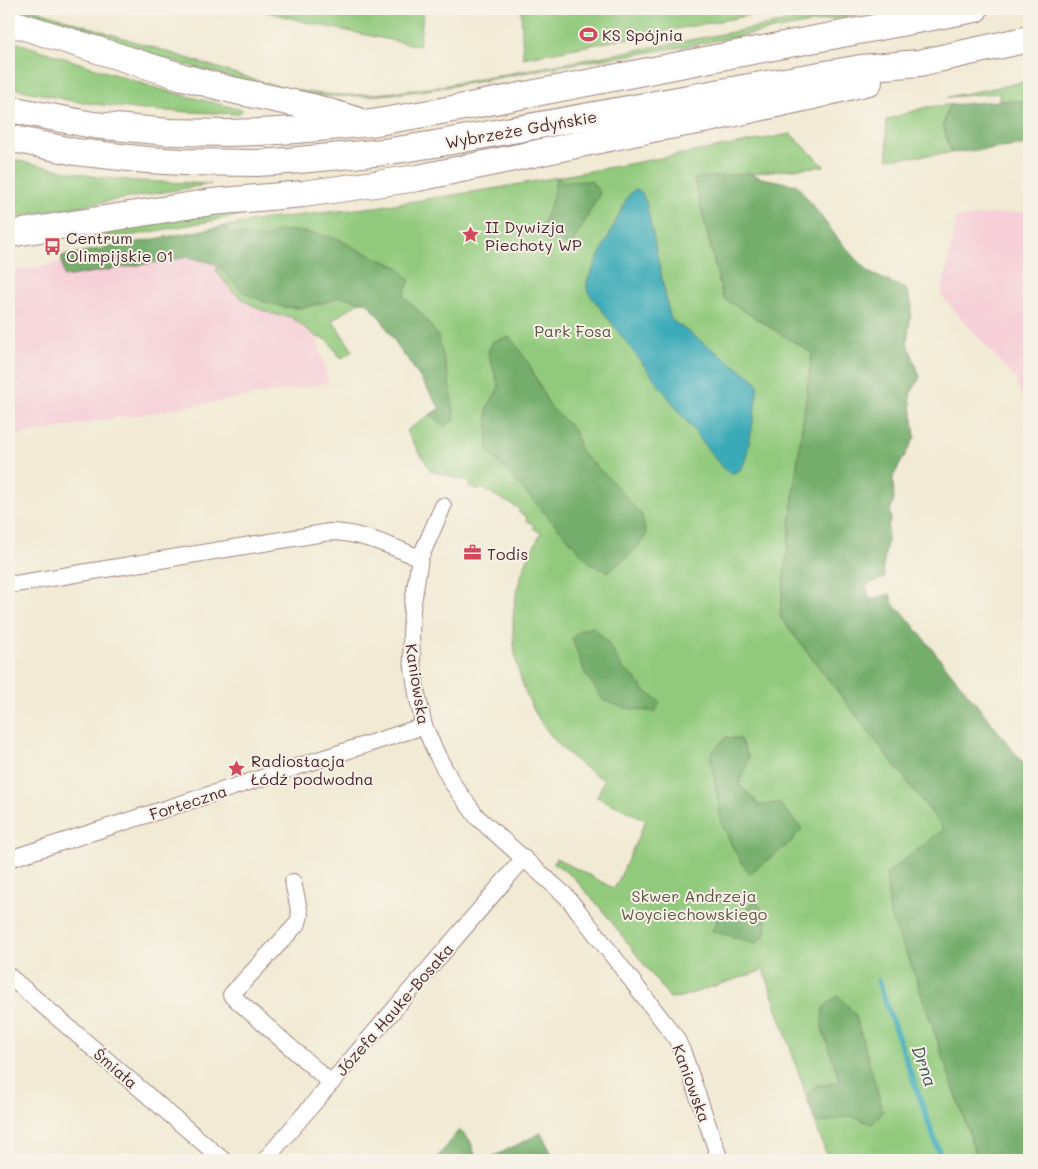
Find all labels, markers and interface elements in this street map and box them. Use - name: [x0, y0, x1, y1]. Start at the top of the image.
- sports icon: KS Spójnia: [578, 24, 598, 44]
- place label: KS Spójnia: [602, 24, 683, 45]
- street label: Wybrzeże Gdyńskie: [444, 105, 598, 153]
- place label: II Dywizja Piechoty WP: [485, 216, 582, 255]
- place icon: II Dywizja Piechoty WP: [461, 225, 481, 245]
- place label: Centrum Olimpijskie 01: [66, 227, 174, 266]
- bus stop icon: Centrum Olimpijskie 01: [42, 236, 62, 256]
- park label: Park Fosa: [534, 320, 612, 341]
- office icon: Todis: [463, 543, 483, 563]
- place label: Todis: [487, 543, 528, 564]
- street label: Kaniowska: [401, 642, 435, 726]
- place label: Radiostacja Łódź podwodna: [251, 750, 373, 789]
- place icon: Radiostacja Łódź podwodna: [227, 759, 247, 779]
- street label: Forteczna: [146, 780, 230, 824]
- park label: Skwer Andrzeja Woyciechowskiego: [621, 885, 767, 924]
- street label: Józefa Hauke-Bosaka: [331, 938, 457, 1080]
- street label: Kaniowska: [668, 1041, 716, 1125]
- water label: Drna: [906, 1042, 944, 1090]
- street label: Śmiała: [90, 1043, 142, 1093]

